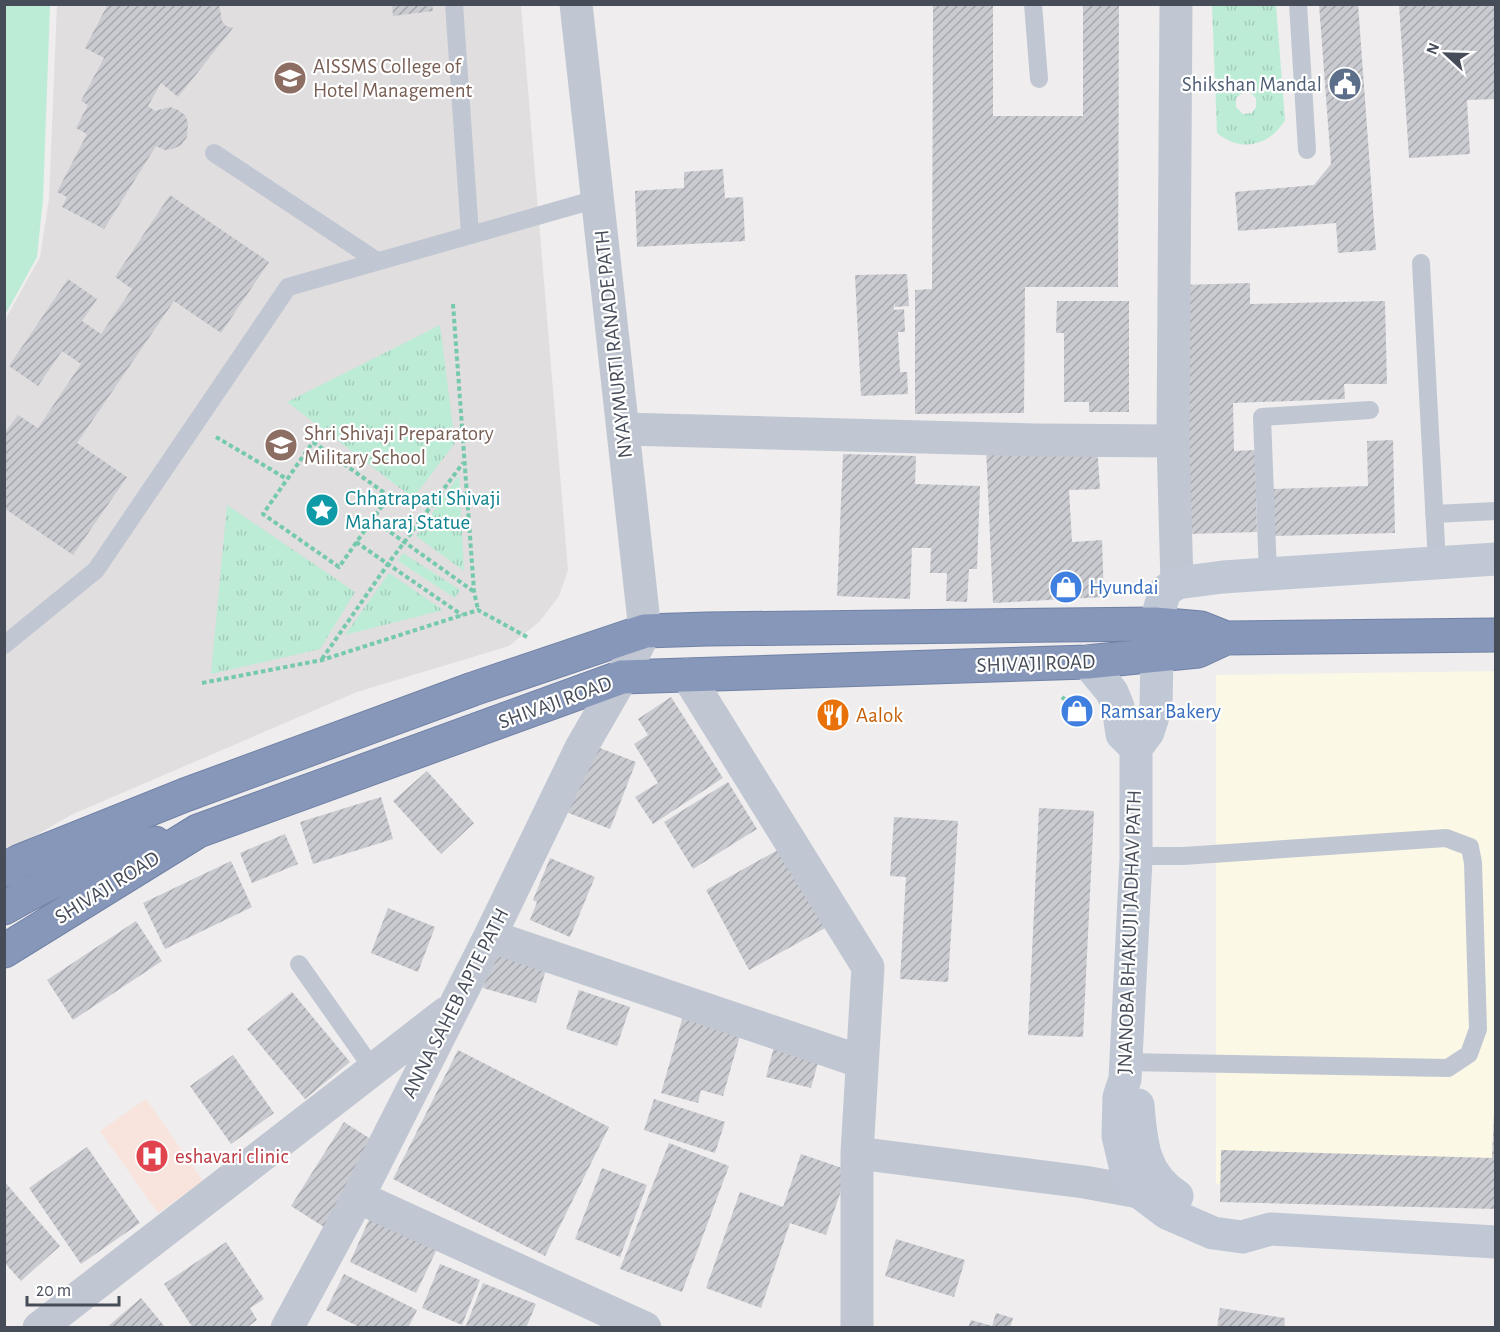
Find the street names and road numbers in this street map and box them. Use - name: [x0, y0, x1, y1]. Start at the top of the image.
- street label: NYAYMURTI RANADE PATH: [591, 229, 636, 459]
- street label: SHIVAJI ROAD: [976, 651, 1096, 676]
- street label: SHIVAJI ROAD: [496, 672, 615, 733]
- street label: JNANOBA BHAKUJI JADHAV PATH: [1114, 790, 1145, 1074]
- street label: SHIVAJI ROAD: [51, 847, 163, 928]
- street label: ANNA SAHEB APTE PATH: [398, 905, 513, 1102]

